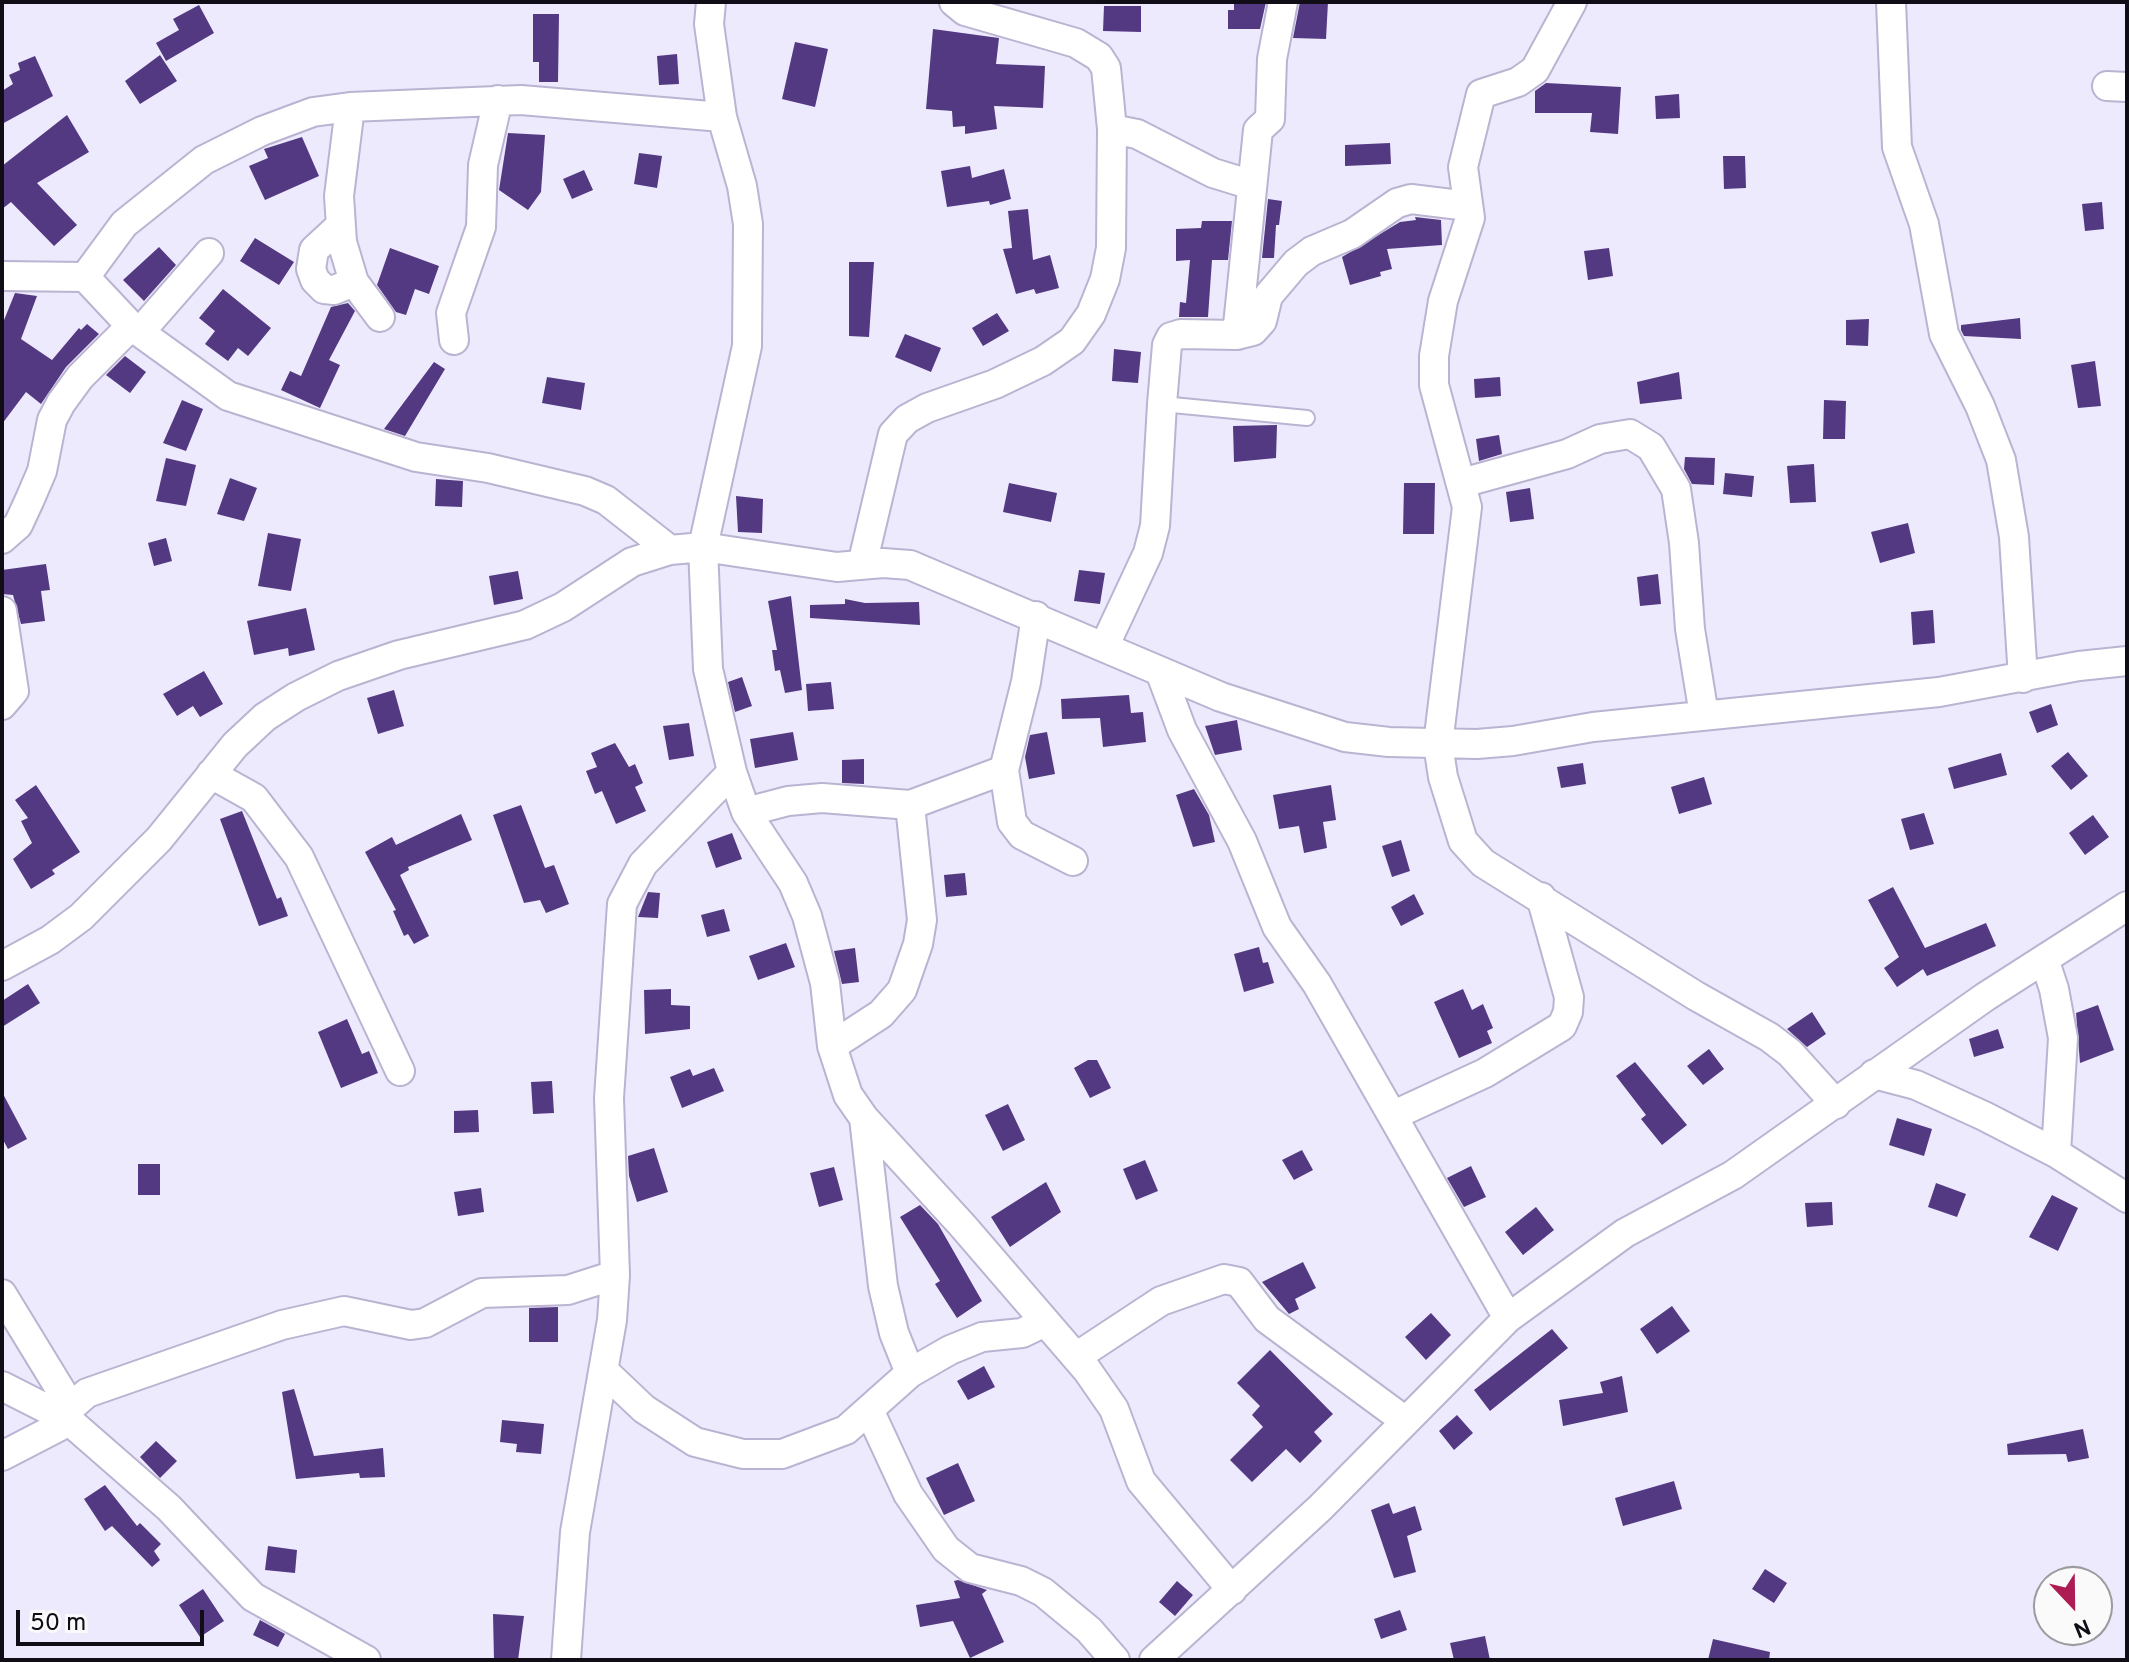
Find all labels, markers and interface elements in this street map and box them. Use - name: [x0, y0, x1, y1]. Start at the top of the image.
- north arrow: [2033, 1566, 2113, 1646]
- scale bar: [20, 1594, 208, 1644]
- text: 50 m: [30, 1609, 86, 1639]
- text: N: [2069, 1611, 2094, 1642]

